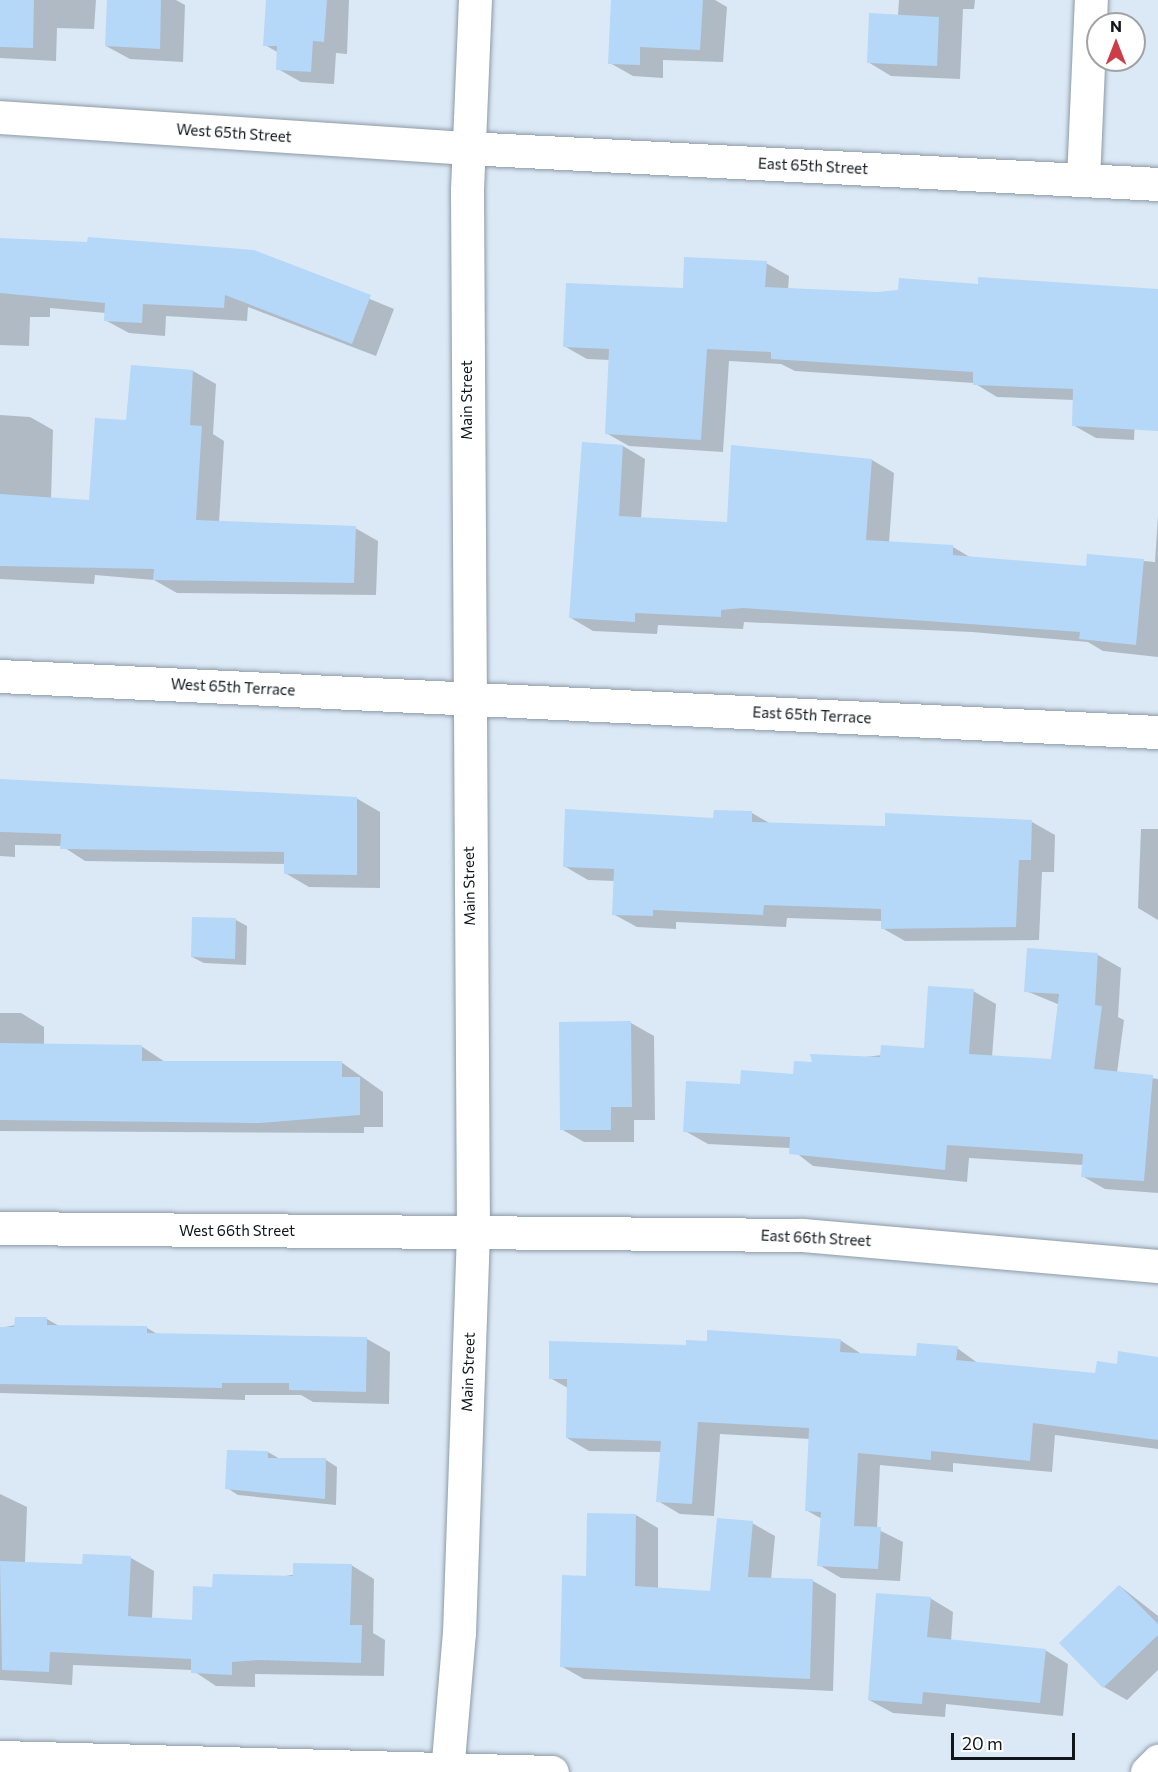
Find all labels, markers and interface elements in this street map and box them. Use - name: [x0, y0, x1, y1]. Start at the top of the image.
- north arrow: [1086, 12, 1146, 72]
- text: N: [1110, 16, 1122, 35]
- street label: West 65th Street: [176, 120, 292, 146]
- street label: East 65th Street: [757, 154, 869, 178]
- street label: Main Street: [458, 360, 476, 440]
- street label: West 65th Terrace: [170, 675, 296, 699]
- street label: East 65th Terrace: [752, 703, 872, 727]
- street label: Main Street: [459, 846, 479, 926]
- street label: West 66th Street: [179, 1222, 295, 1240]
- street label: East 66th Street: [760, 1226, 872, 1250]
- street label: Main Street: [458, 1332, 478, 1412]
- scale bar: [954, 1721, 1078, 1759]
- text: 20 m: [962, 1732, 1003, 1754]

